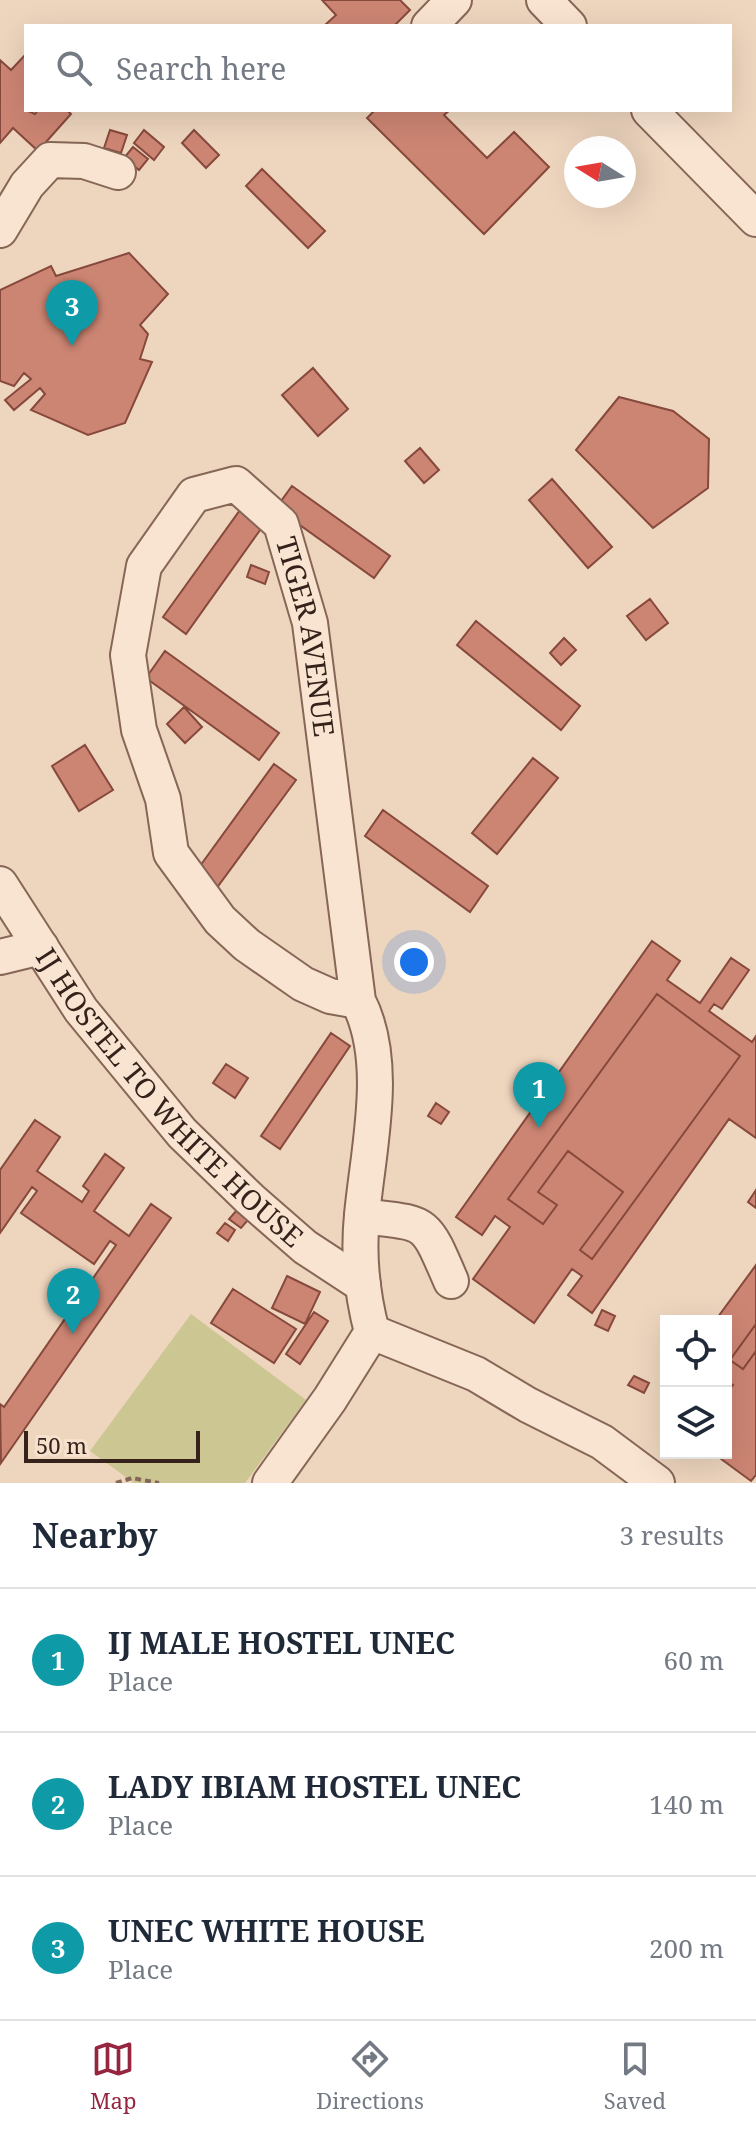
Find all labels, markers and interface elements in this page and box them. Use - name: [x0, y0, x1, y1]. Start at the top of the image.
- search box: [24, 24, 732, 112]
- icon: search: [52, 46, 96, 90]
- text: Search here: [116, 48, 286, 89]
- north arrow: [564, 136, 636, 208]
- pin: 3: [46, 280, 98, 346]
- street label: TIGER AVENUE: [268, 532, 344, 739]
- street label: IJ HOSTEL TO WHITE HOUSE: [28, 940, 312, 1255]
- your location: [394, 942, 434, 982]
- pin: 1: [513, 1062, 565, 1128]
- pin: 2: [47, 1268, 99, 1334]
- map controls: [660, 1315, 732, 1459]
- button: locate: [660, 1315, 732, 1387]
- button: layers: [660, 1387, 732, 1459]
- scale bar: [24, 1427, 200, 1463]
- text: 50 m: [36, 1430, 87, 1460]
- text: Nearby: [32, 1512, 158, 1558]
- text: 3 results: [619, 1517, 724, 1553]
- text: IJ MALE HOSTEL UNEC: [108, 1622, 455, 1663]
- text: 1: [51, 1642, 65, 1678]
- text: 60 m: [664, 1642, 724, 1678]
- text: Place: [108, 1663, 173, 1699]
- text: LADY IBIAM HOSTEL UNEC: [108, 1766, 521, 1807]
- text: 2: [51, 1786, 65, 1822]
- text: 140 m: [649, 1786, 724, 1822]
- text: Place: [108, 1807, 173, 1843]
- text: UNEC WHITE HOUSE: [108, 1910, 425, 1951]
- text: 3: [51, 1930, 65, 1966]
- text: 200 m: [649, 1930, 724, 1966]
- text: Place: [108, 1951, 173, 1987]
- tab: Map: [90, 2037, 136, 2115]
- tab: Directions: [316, 2037, 424, 2115]
- tab: Saved: [604, 2037, 666, 2115]

